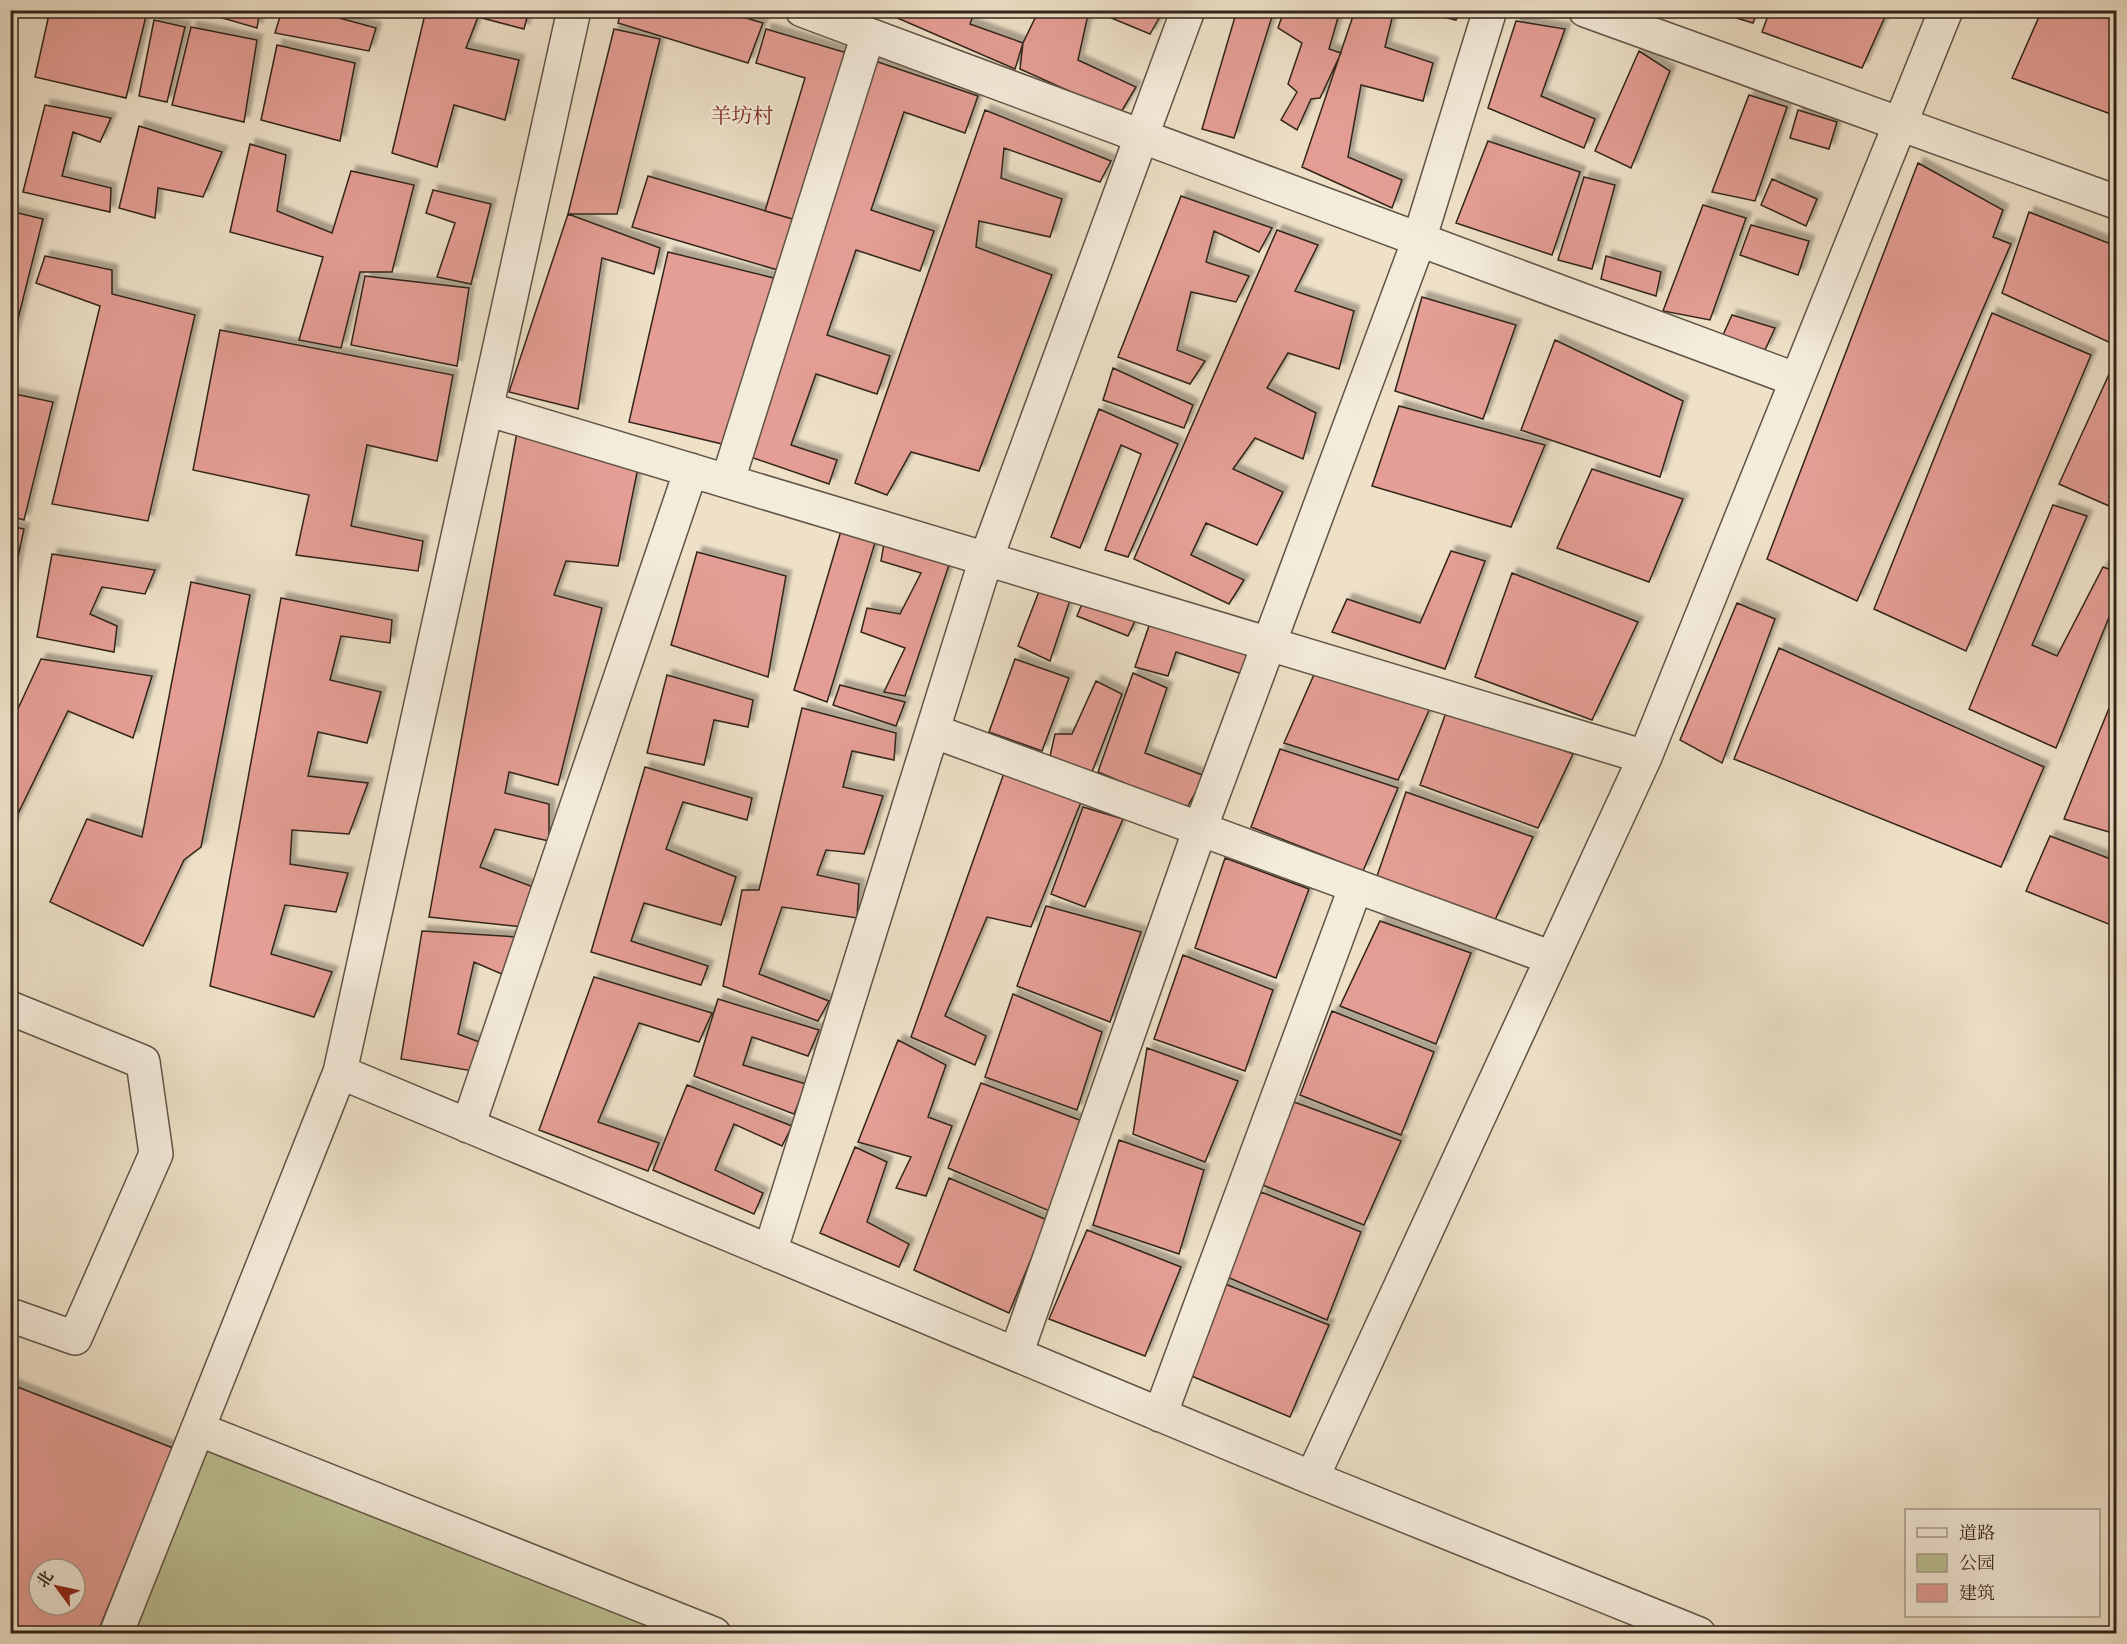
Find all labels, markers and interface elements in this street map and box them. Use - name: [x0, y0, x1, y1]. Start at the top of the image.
- district label: 羊坊村: [711, 103, 774, 132]
- legend: [1905, 1509, 2100, 1617]
- text: 道路: [1959, 1522, 1995, 1547]
- text: 公园: [1959, 1552, 1995, 1577]
- north arrow: [27, 1557, 87, 1617]
- text: 北: [33, 1567, 60, 1593]
- text: 建筑: [1959, 1582, 1995, 1607]

